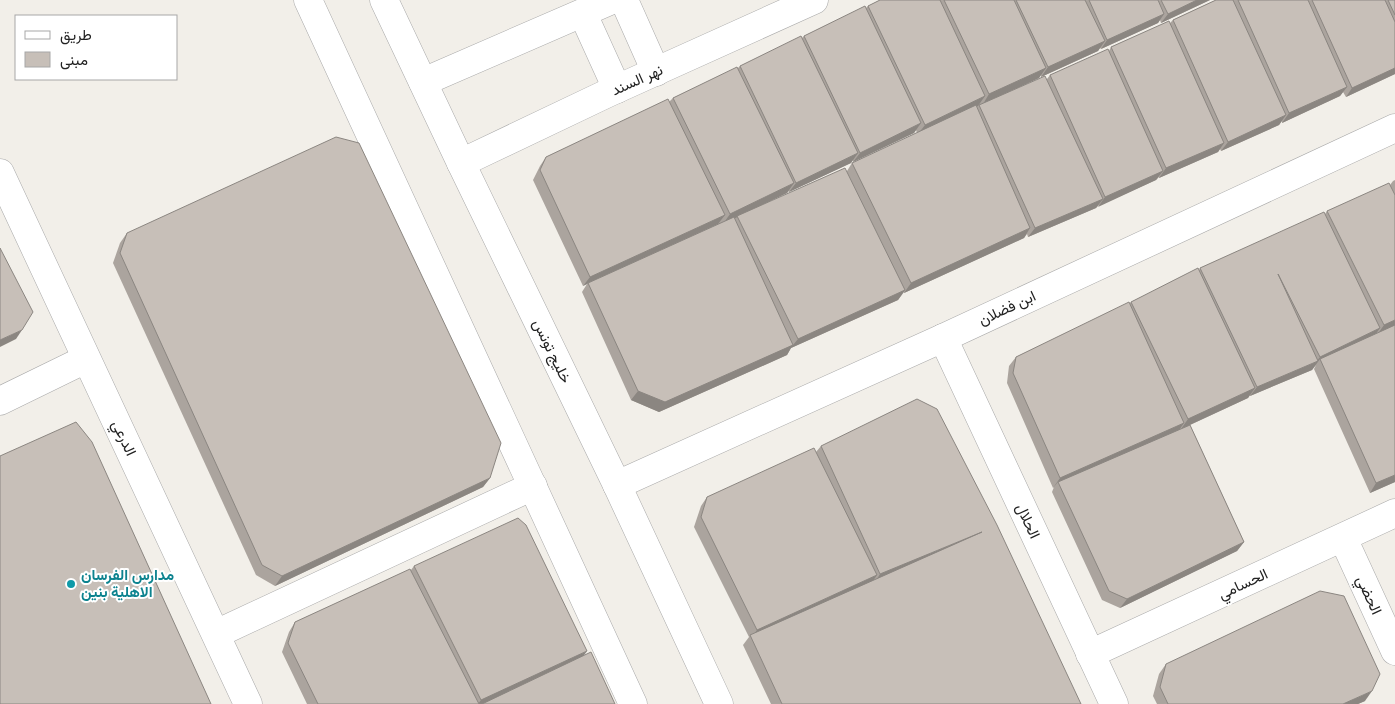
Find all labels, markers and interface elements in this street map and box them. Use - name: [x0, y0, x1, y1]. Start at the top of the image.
- legend: [15, 15, 178, 80]
- text: طريق: [60, 26, 92, 45]
- text: مبنى: [60, 51, 88, 70]
- street label: نهر السند: [608, 61, 666, 99]
- street label: ابن فضلان: [976, 287, 1039, 330]
- street label: خليج تونس: [527, 316, 575, 387]
- street label: الدرعي: [104, 417, 140, 460]
- street label: الحلال: [1012, 501, 1044, 541]
- street label: الحسامي: [1215, 565, 1272, 607]
- place label: مدارس الفرسان الاهلية بنين: [81, 566, 174, 601]
- street label: الحضي: [1349, 573, 1386, 619]
- marker: مدارس الفرسان الاهلية بنين: [65, 578, 77, 590]

